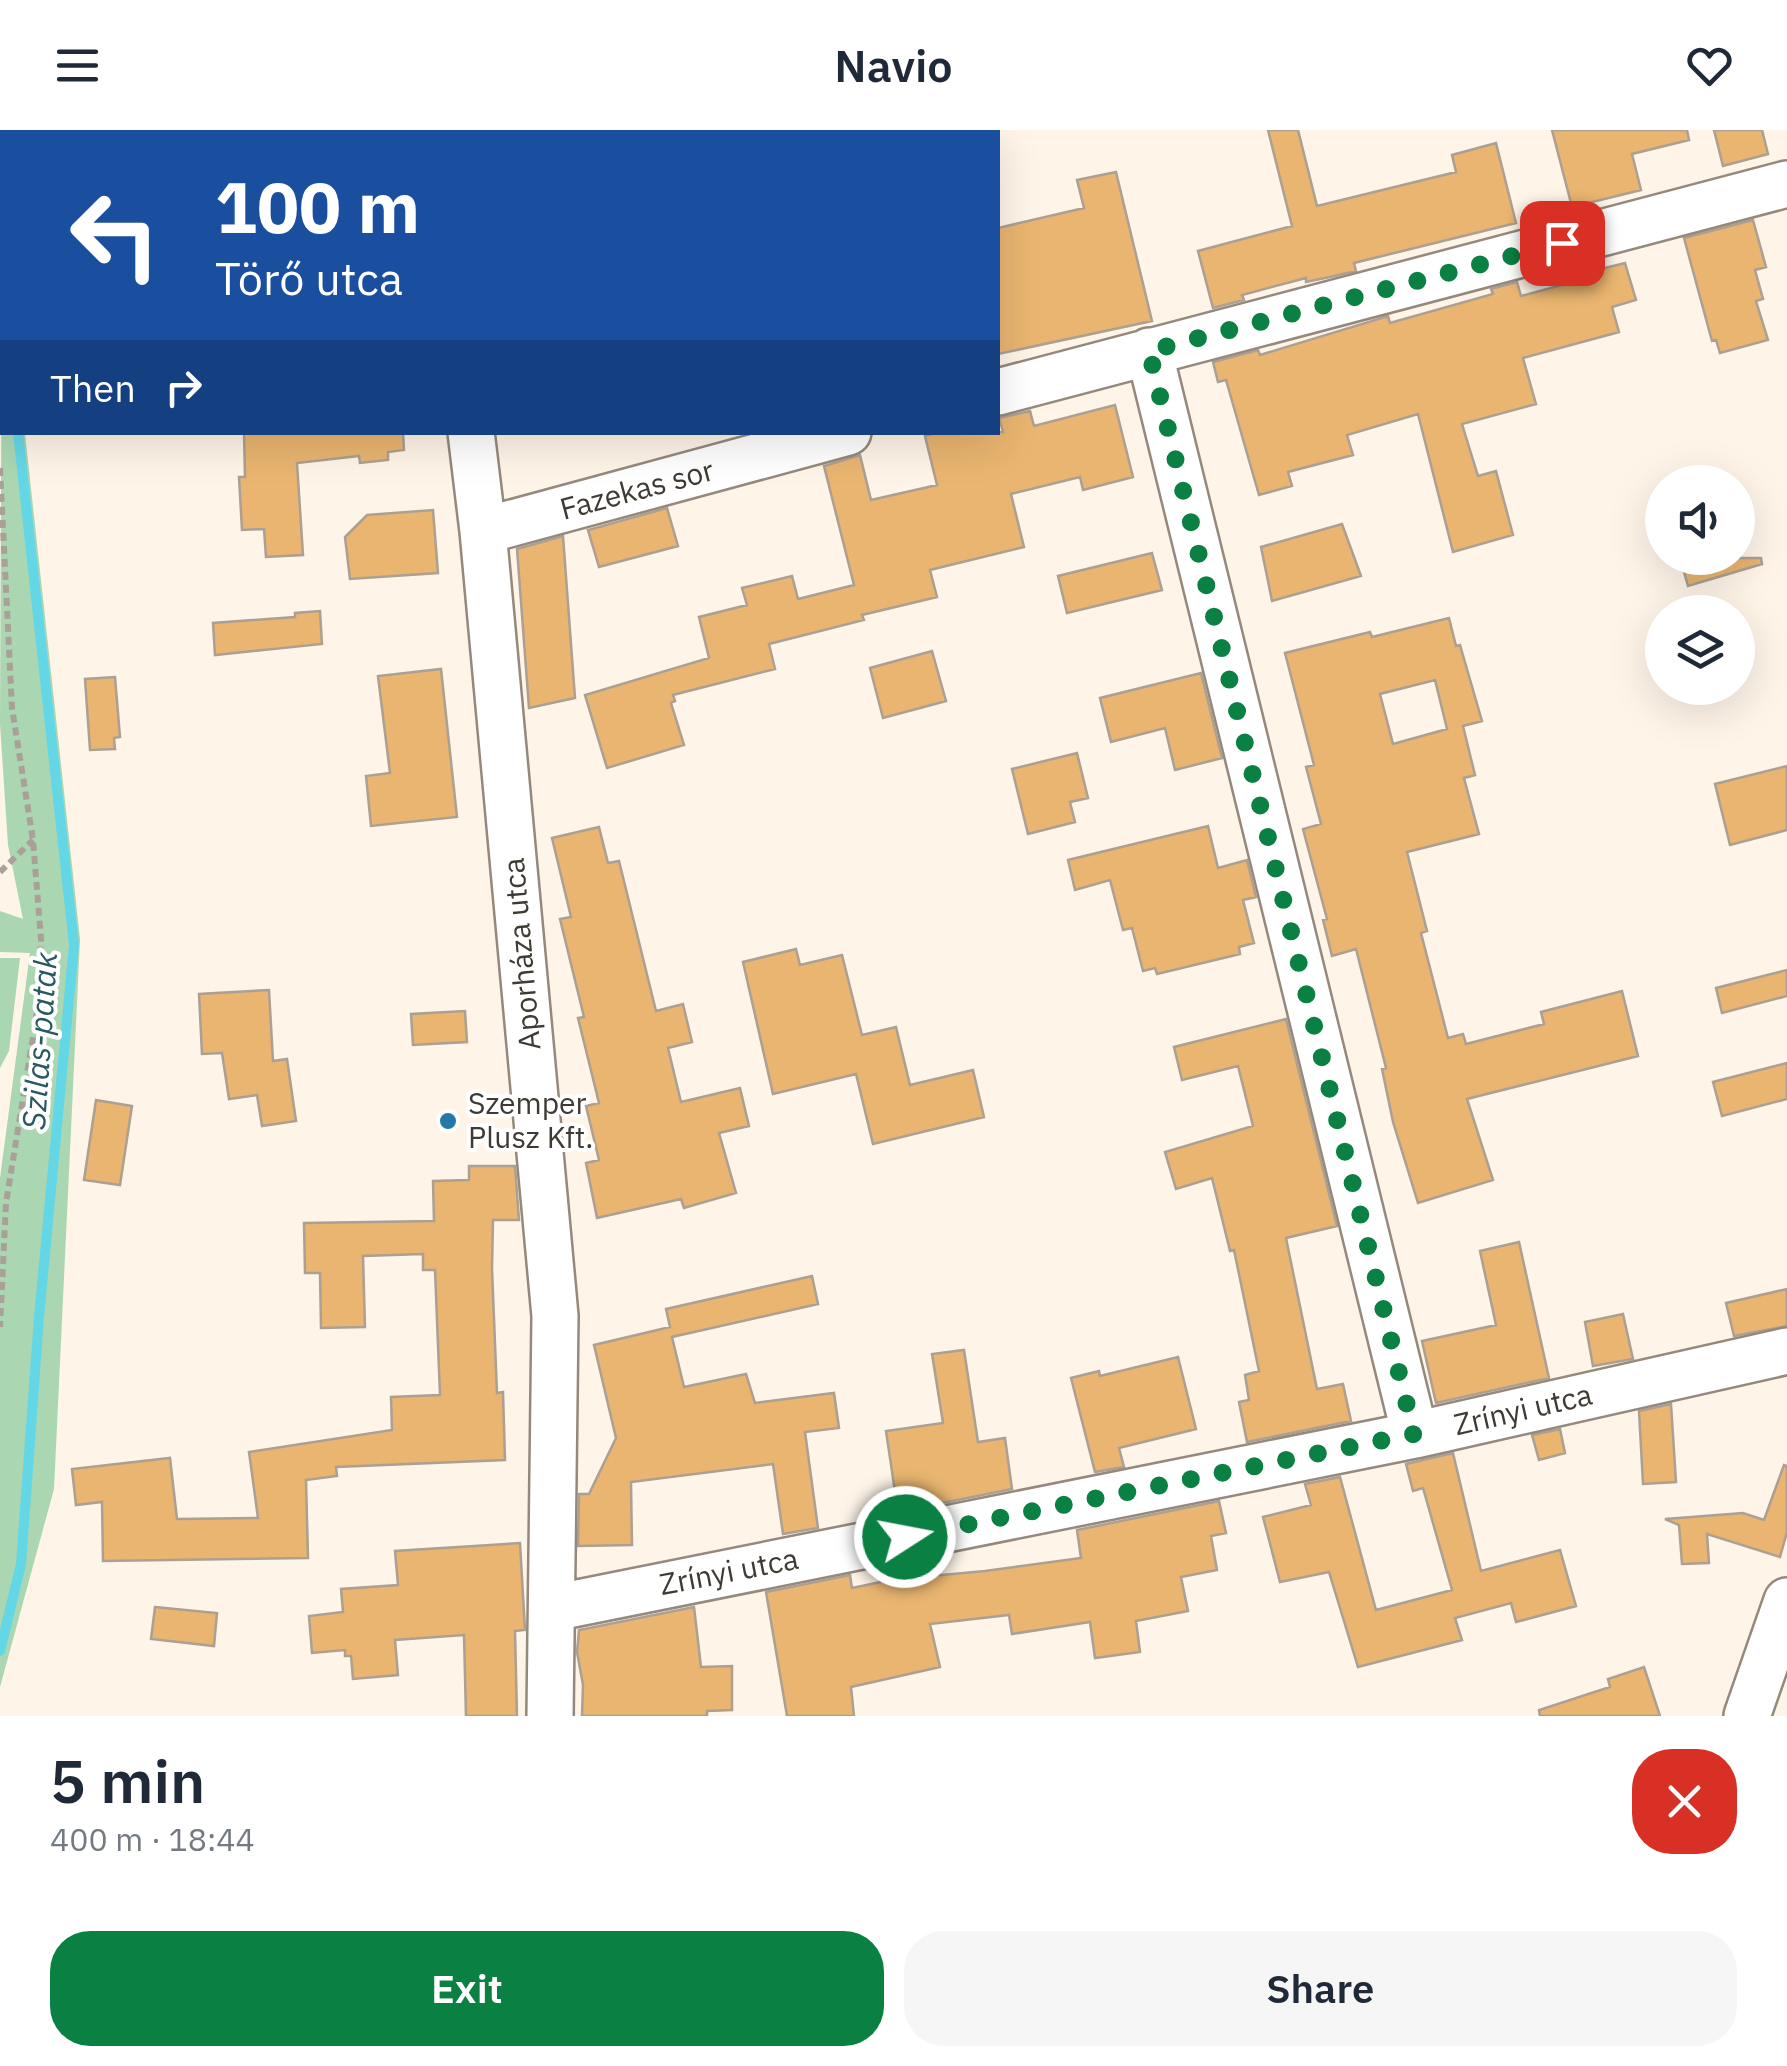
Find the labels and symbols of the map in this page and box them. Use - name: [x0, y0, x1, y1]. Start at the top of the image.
- pin: [1520, 201, 1605, 286]
- street label: Fazekas sor: [556, 449, 718, 528]
- street label: Aporháza utca: [493, 856, 548, 1052]
- water label: Szilas-patak: [12, 949, 66, 1131]
- place label: Szemper Plusz Kft.: [468, 1083, 594, 1156]
- marker: Szemper Plusz Kft.: [437, 1110, 459, 1132]
- street label: Zrínyi utca: [1450, 1374, 1596, 1443]
- position arrow: [853, 1485, 957, 1589]
- street label: Zrínyi utca: [656, 1538, 802, 1603]

